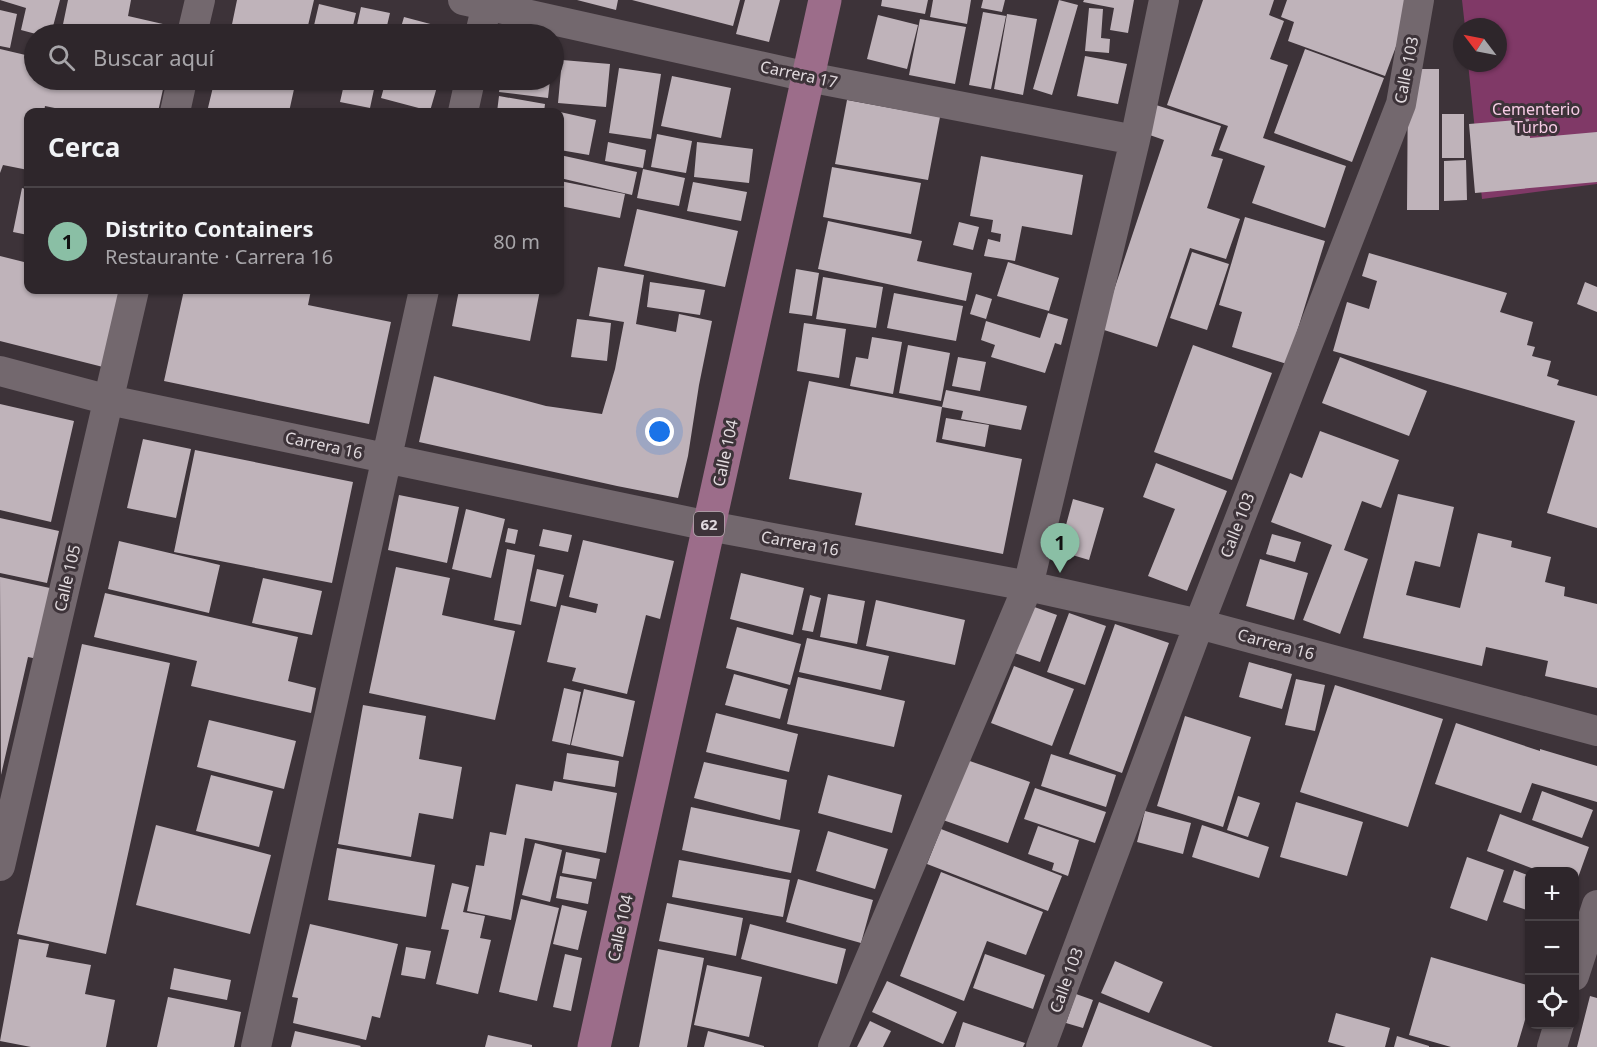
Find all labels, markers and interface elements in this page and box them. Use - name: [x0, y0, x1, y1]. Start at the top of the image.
- north arrow: [1453, 18, 1507, 72]
- search box: [24, 24, 564, 90]
- street label: Calle 103: [1389, 35, 1423, 105]
- icon: search: [45, 41, 78, 74]
- text: Buscar aquí: [93, 42, 214, 72]
- street label: Carrera 17: [758, 55, 840, 93]
- park label: Cementerio Turbo: [1492, 98, 1580, 138]
- text: Cerca: [48, 129, 120, 165]
- text: Distrito Containers: [105, 213, 314, 243]
- text: 1: [62, 228, 73, 255]
- text: 80 m: [493, 228, 540, 255]
- text: Restaurante · Carrera 16: [105, 243, 333, 270]
- your location: [645, 417, 674, 446]
- street label: Calle 104: [707, 417, 743, 489]
- street label: Carrera 16: [283, 426, 365, 464]
- street label: Calle 103: [1215, 489, 1259, 561]
- road number: 62: [694, 512, 724, 536]
- pin: 1: [1040, 524, 1080, 573]
- street label: Carrera 16: [759, 525, 841, 561]
- street label: Calle 105: [49, 542, 85, 614]
- street label: Carrera 16: [1235, 623, 1317, 665]
- map controls: [1525, 867, 1579, 1029]
- button: +: [1525, 867, 1579, 921]
- street label: Calle 104: [602, 892, 638, 964]
- button: −: [1525, 921, 1579, 975]
- street label: Calle 103: [1044, 944, 1088, 1016]
- button: locate: [1525, 975, 1579, 1029]

